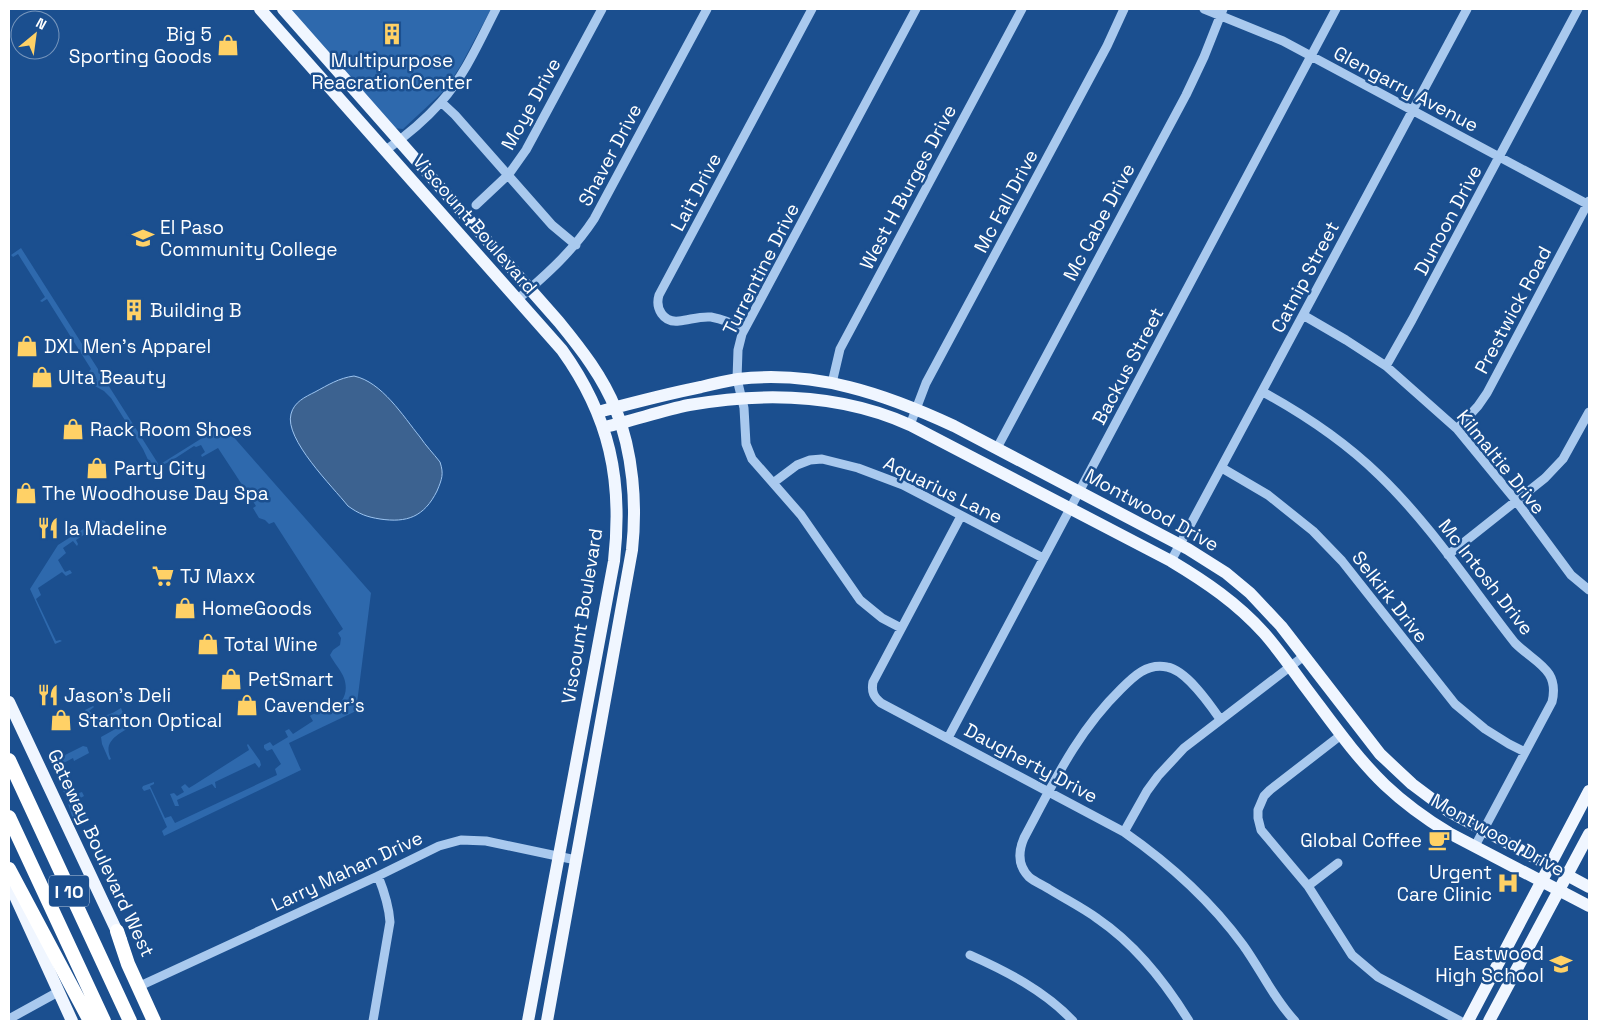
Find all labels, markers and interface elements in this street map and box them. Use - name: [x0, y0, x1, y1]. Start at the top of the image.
- north arrow: [10, 10, 60, 60]
- text: N: [33, 13, 50, 34]
- building icon: Multipurpose ReacrationCenter: [379, 21, 405, 47]
- place label: Big 5 Sporting Goods: [69, 22, 212, 69]
- shop icon: Big 5 Sporting Goods: [215, 32, 241, 58]
- street label: Glengarry Avenue: [1329, 40, 1483, 138]
- place label: Multipurpose ReacrationCenter: [312, 48, 472, 95]
- street label: Moye Drive: [495, 54, 567, 154]
- street label: Shaver Drive: [573, 100, 647, 210]
- street label: West H Burges Drive: [854, 100, 962, 274]
- street label: Mc Fall Drive: [968, 145, 1044, 257]
- street label: Viscount Boulevard: [407, 149, 543, 299]
- street label: Lait Drive: [665, 149, 727, 235]
- street label: Mc Cabe Drive: [1058, 159, 1140, 285]
- street label: Dunoon Drive: [1408, 161, 1488, 279]
- street label: Turrentine Drive: [717, 199, 805, 339]
- place label: El Paso Community College: [160, 215, 338, 262]
- street label: Catnip Street: [1265, 217, 1345, 337]
- school or university icon: El Paso Community College: [130, 225, 156, 251]
- street label: Prestwick Road: [1469, 242, 1557, 378]
- building icon: Building B: [121, 297, 147, 323]
- place label: Building B: [150, 298, 242, 323]
- street label: Backus Street: [1087, 303, 1169, 429]
- shop icon: DXL Men's Apparel: [14, 333, 40, 359]
- place label: DXL Men's Apparel: [44, 334, 211, 359]
- shop icon: Ulta Beauty: [29, 364, 55, 390]
- place label: Ulta Beauty: [58, 365, 166, 390]
- street label: Kilmaltie Drive: [1451, 404, 1551, 520]
- shop icon: Rack Room Shoes: [60, 416, 86, 442]
- place label: Rack Room Shoes: [90, 417, 252, 442]
- street label: Aquarius Lane: [879, 450, 1007, 530]
- shop icon: Party City: [84, 455, 110, 481]
- place label: Party City: [114, 456, 206, 481]
- street label: Montwood Drive: [1081, 463, 1223, 557]
- shop icon: The Woodhouse Day Spa: [13, 480, 39, 506]
- place label: The Woodhouse Day Spa: [42, 481, 269, 506]
- street label: Mc Intosh Drive: [1433, 514, 1539, 640]
- restaurant icon: la Madeline: [35, 515, 61, 541]
- place label: la Madeline: [64, 516, 167, 541]
- street label: Viscount Boulevard: [556, 526, 608, 706]
- street label: Selkirk Drive: [1346, 546, 1434, 648]
- supermarket icon: TJ Maxx: [150, 563, 176, 589]
- place label: TJ Maxx: [180, 564, 256, 589]
- shop icon: HomeGoods: [172, 595, 198, 621]
- place label: HomeGoods: [202, 596, 312, 621]
- shop icon: Total Wine: [195, 631, 221, 657]
- place label: Total Wine: [224, 632, 318, 657]
- shop icon: PetSmart: [218, 666, 244, 692]
- place label: PetSmart: [248, 667, 334, 692]
- restaurant icon: Jason's Deli: [35, 682, 61, 708]
- place label: Jason's Deli: [64, 683, 171, 708]
- shop icon: Cavender's: [234, 692, 260, 718]
- place label: Cavender's: [264, 693, 365, 718]
- shop icon: Stanton Optical: [48, 707, 74, 733]
- place label: Stanton Optical: [78, 708, 222, 733]
- street label: Daugherty Drive: [960, 717, 1102, 809]
- street label: Gateway Boulevard West: [42, 745, 160, 961]
- street label: Montwood Drive: [1427, 788, 1569, 882]
- street label: Larry Mahan Drive: [267, 825, 427, 917]
- cafe icon: Global Coffee: [1426, 827, 1452, 853]
- place label: Global Coffee: [1300, 828, 1422, 853]
- place label: Urgent Care Clinic: [1397, 860, 1492, 907]
- hospital icon: Urgent Care Clinic: [1495, 870, 1521, 896]
- road number: I 10: [49, 876, 89, 906]
- place label: Eastwood High School: [1435, 941, 1544, 988]
- school or university icon: Eastwood High School: [1548, 951, 1574, 977]

